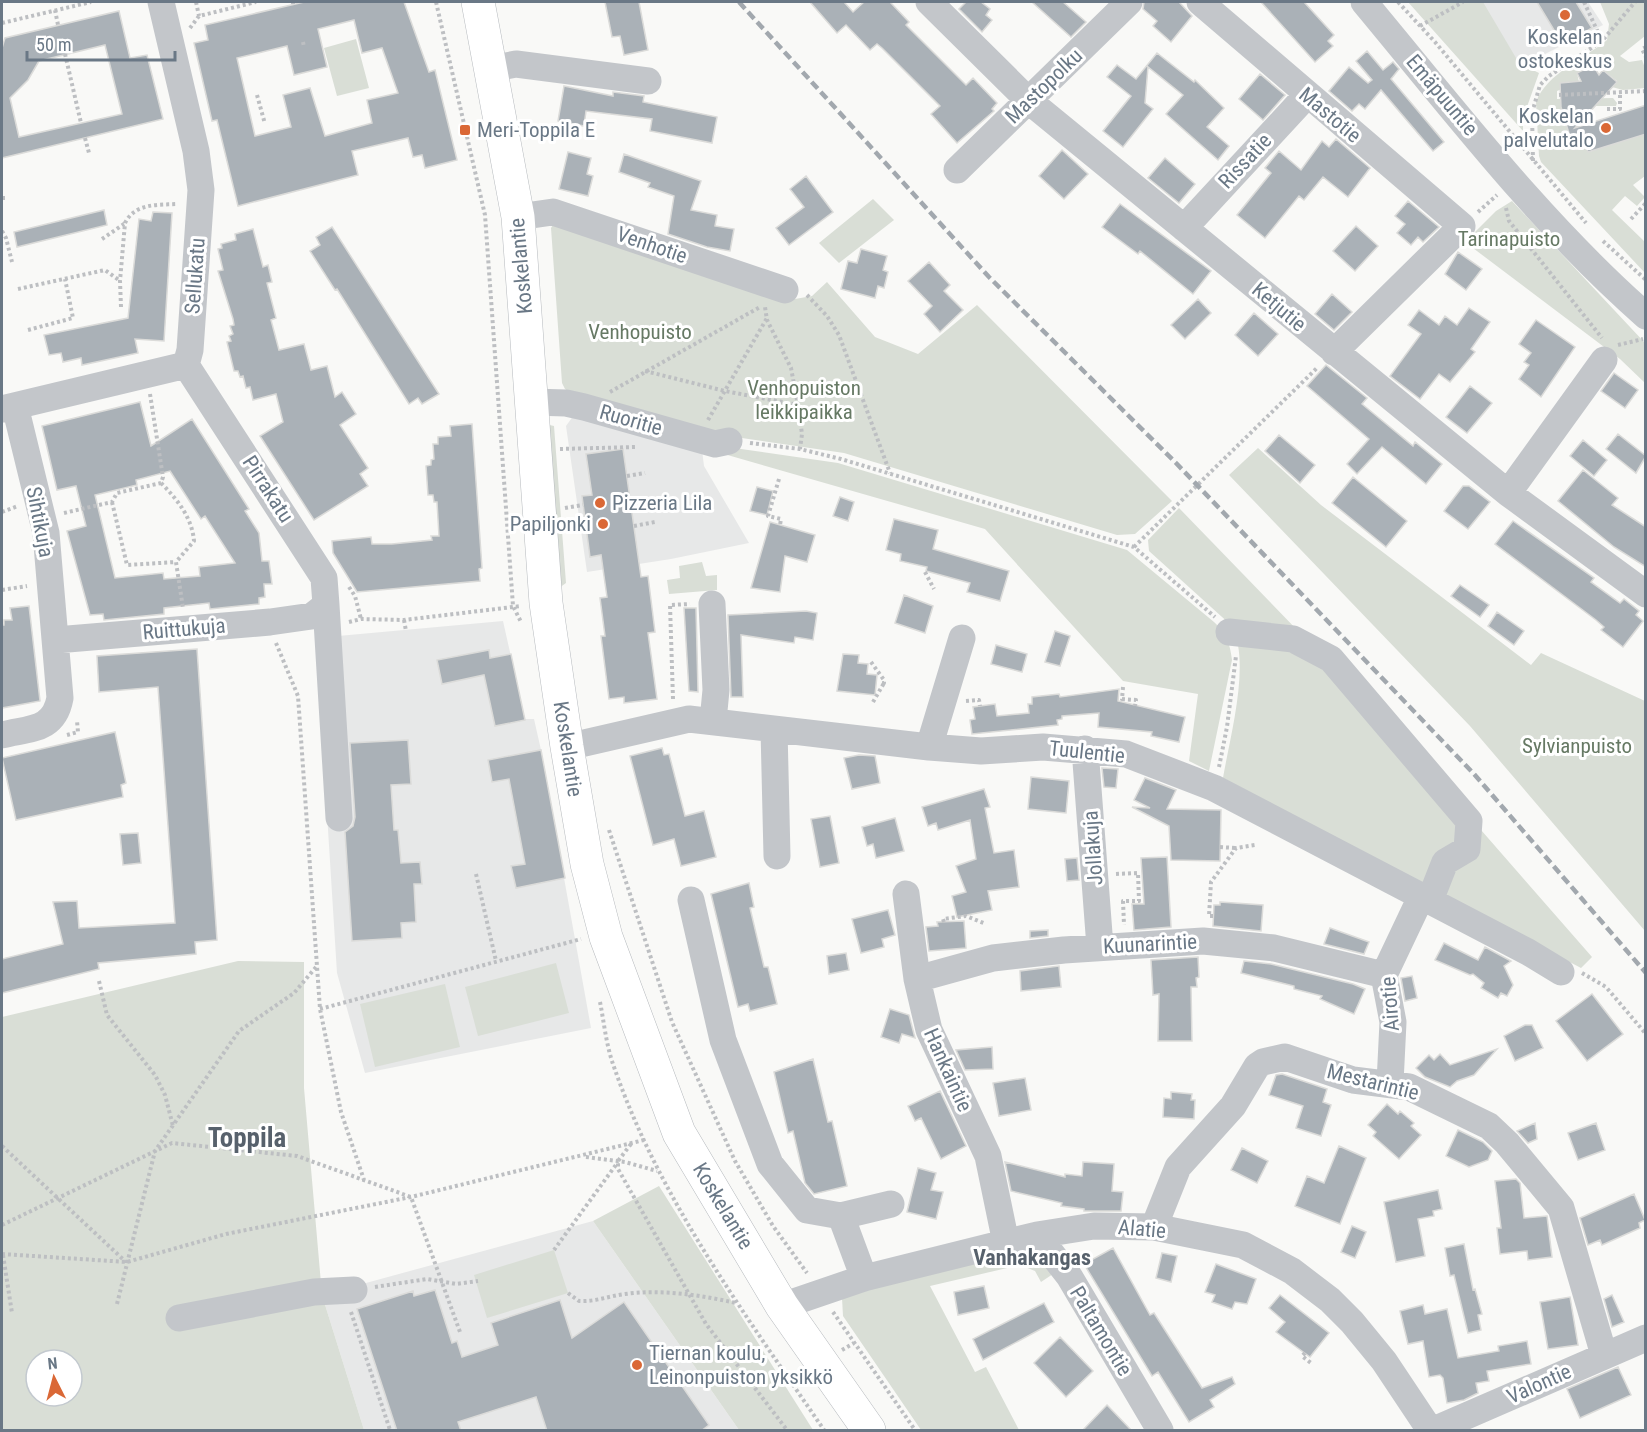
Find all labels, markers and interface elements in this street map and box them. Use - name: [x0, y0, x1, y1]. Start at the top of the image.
- marker: Koskelan ostokeskus: [1558, 8, 1572, 22]
- scale bar: [27, 24, 176, 62]
- place label: Koskelan ostokeskus: [1518, 25, 1612, 73]
- text: 50 m: [36, 34, 71, 55]
- street label: Mastopolku: [1001, 44, 1087, 128]
- street label: Emäpuuntie: [1401, 50, 1483, 140]
- street label: Mastotie: [1294, 82, 1366, 148]
- place label: Koskelan palvelutalo: [1503, 104, 1594, 152]
- place label: Meri-Toppila E: [477, 118, 595, 142]
- marker: Koskelan palvelutalo: [1599, 121, 1613, 135]
- marker: Meri-Toppila E: [458, 123, 472, 137]
- street label: Rissatie: [1214, 129, 1276, 193]
- street label: Koskelantie: [505, 217, 537, 315]
- street label: Venhotie: [614, 222, 691, 268]
- park label: Tarinapuisto: [1458, 227, 1560, 251]
- street label: Sellukatu: [180, 237, 210, 315]
- street label: Ketjutie: [1247, 278, 1311, 337]
- park label: Venhopuisto: [588, 320, 692, 344]
- park label: Venhopuiston leikkipaikka: [747, 376, 861, 424]
- street label: Ruoritie: [597, 400, 665, 440]
- street label: Pirrakatu: [238, 451, 298, 527]
- street label: Sihtikuja: [21, 485, 59, 559]
- place label: Pizzeria Lila: [612, 491, 712, 515]
- marker: Pizzeria Lila: [593, 496, 607, 510]
- place label: Papiljonki: [510, 512, 591, 536]
- marker: Papiljonki: [596, 517, 610, 531]
- street label: Ruittukuja: [142, 613, 226, 645]
- street label: Koskelantie: [549, 700, 587, 799]
- park label: Sylvianpuisto: [1522, 734, 1632, 758]
- street label: Tuulentie: [1048, 736, 1126, 768]
- street label: Jollakuja: [1078, 810, 1108, 886]
- street label: Kuunarintie: [1102, 930, 1198, 958]
- street label: Airotie: [1376, 976, 1404, 1032]
- street label: Hankaintie: [919, 1025, 977, 1116]
- street label: Mestarintie: [1325, 1059, 1422, 1105]
- district label: Toppila: [208, 1122, 286, 1154]
- street label: Koskelantie: [688, 1159, 758, 1254]
- street label: Alatie: [1117, 1215, 1167, 1243]
- district label: Vanhakangas: [973, 1245, 1091, 1270]
- street label: Paltamontie: [1065, 1282, 1137, 1380]
- place label: Tiernan koulu, Leinonpuiston yksikkö: [649, 1341, 833, 1389]
- north arrow: [24, 1348, 84, 1408]
- text: N: [47, 1354, 58, 1374]
- marker: Tiernan koulu, Leinonpuiston yksikkö: [630, 1358, 644, 1372]
- street label: Valontie: [1503, 1359, 1575, 1409]

